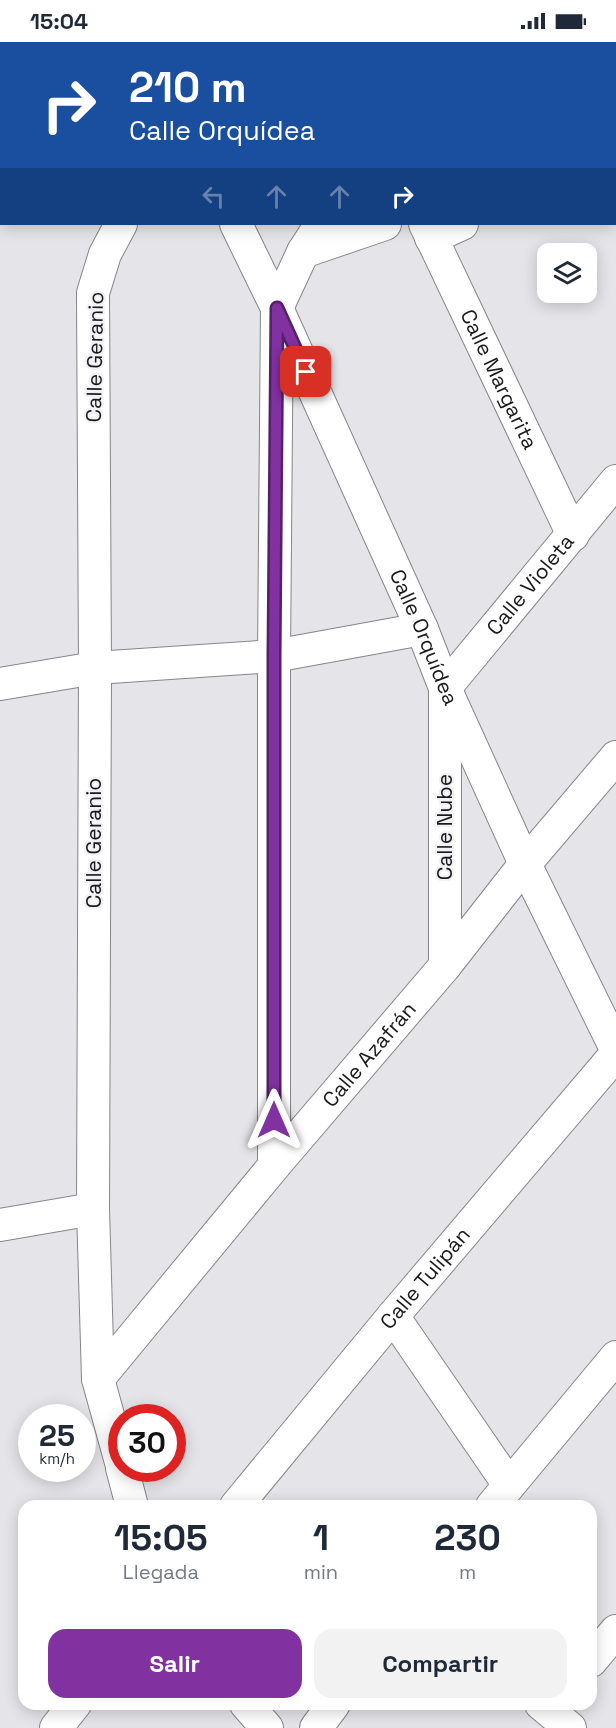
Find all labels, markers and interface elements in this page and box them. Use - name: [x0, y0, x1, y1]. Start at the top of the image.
- text: 15:04: [30, 7, 88, 35]
- text: 210 m: [129, 61, 247, 114]
- icon: right: [30, 66, 108, 144]
- text: Calle Orquídea: [129, 113, 315, 148]
- icon: left: [197, 180, 230, 213]
- icon: ahead: [260, 180, 293, 213]
- icon: ahead: [323, 180, 356, 213]
- icon: right: [386, 180, 419, 213]
- map controls: [537, 243, 597, 303]
- button: layers: [537, 243, 597, 303]
- street label: Calle Geranio: [80, 291, 109, 423]
- street label: Calle Margarita: [455, 305, 544, 453]
- pin: [280, 346, 331, 397]
- icon: arrive: [289, 355, 322, 388]
- street label: Calle Violeta: [480, 528, 580, 641]
- street label: Calle Orquídea: [384, 565, 465, 709]
- street label: Calle Nube: [431, 774, 458, 880]
- street label: Calle Geranio: [80, 778, 107, 908]
- street label: Calle Azafrán: [316, 996, 422, 1113]
- position arrow: [242, 1088, 306, 1152]
- street label: Calle Tulipán: [374, 1221, 476, 1334]
- speed limit sign: 30: [108, 1404, 186, 1482]
- text: 25: [39, 1416, 75, 1455]
- text: km/h: [39, 1449, 75, 1468]
- text: 15:05: [114, 1515, 208, 1561]
- text: 1: [313, 1515, 329, 1561]
- text: 230: [434, 1515, 501, 1561]
- text: Llegada: [123, 1559, 199, 1585]
- text: min: [304, 1559, 338, 1585]
- text: m: [459, 1559, 476, 1585]
- button: Salir: [48, 1629, 302, 1698]
- button: Compartir: [314, 1629, 567, 1698]

